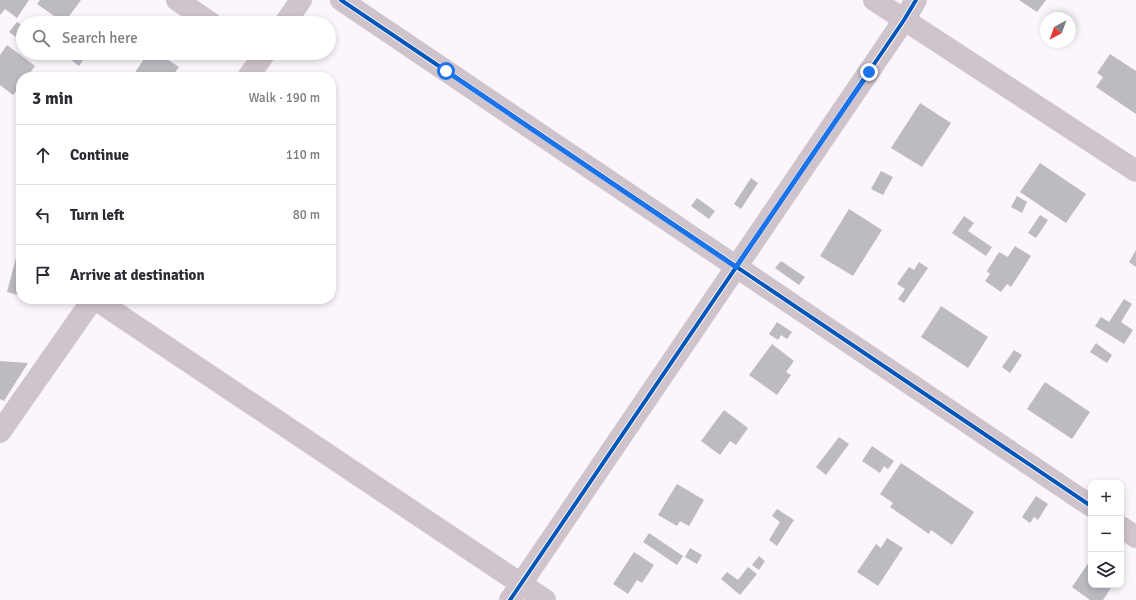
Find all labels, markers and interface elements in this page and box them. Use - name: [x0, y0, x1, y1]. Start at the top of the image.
- north arrow: [1040, 12, 1076, 48]
- search box: [16, 16, 336, 60]
- icon: search: [30, 27, 52, 49]
- text: Search here: [62, 29, 138, 47]
- route start: [437, 62, 455, 80]
- route end: [860, 63, 878, 81]
- text: 3 min: [32, 88, 73, 109]
- text: Walk · 190 m: [249, 90, 320, 106]
- icon: ahead: [32, 144, 54, 166]
- text: Continue: [70, 146, 129, 164]
- text: 110 m: [286, 147, 320, 163]
- icon: left: [32, 204, 54, 226]
- text: Turn left: [70, 206, 124, 224]
- text: 80 m: [293, 207, 320, 223]
- icon: arrive: [32, 264, 54, 286]
- text: Arrive at destination: [70, 266, 205, 284]
- map controls: [1088, 480, 1124, 588]
- button: +: [1088, 480, 1124, 516]
- button: −: [1088, 516, 1124, 552]
- button: layers: [1088, 552, 1124, 588]

